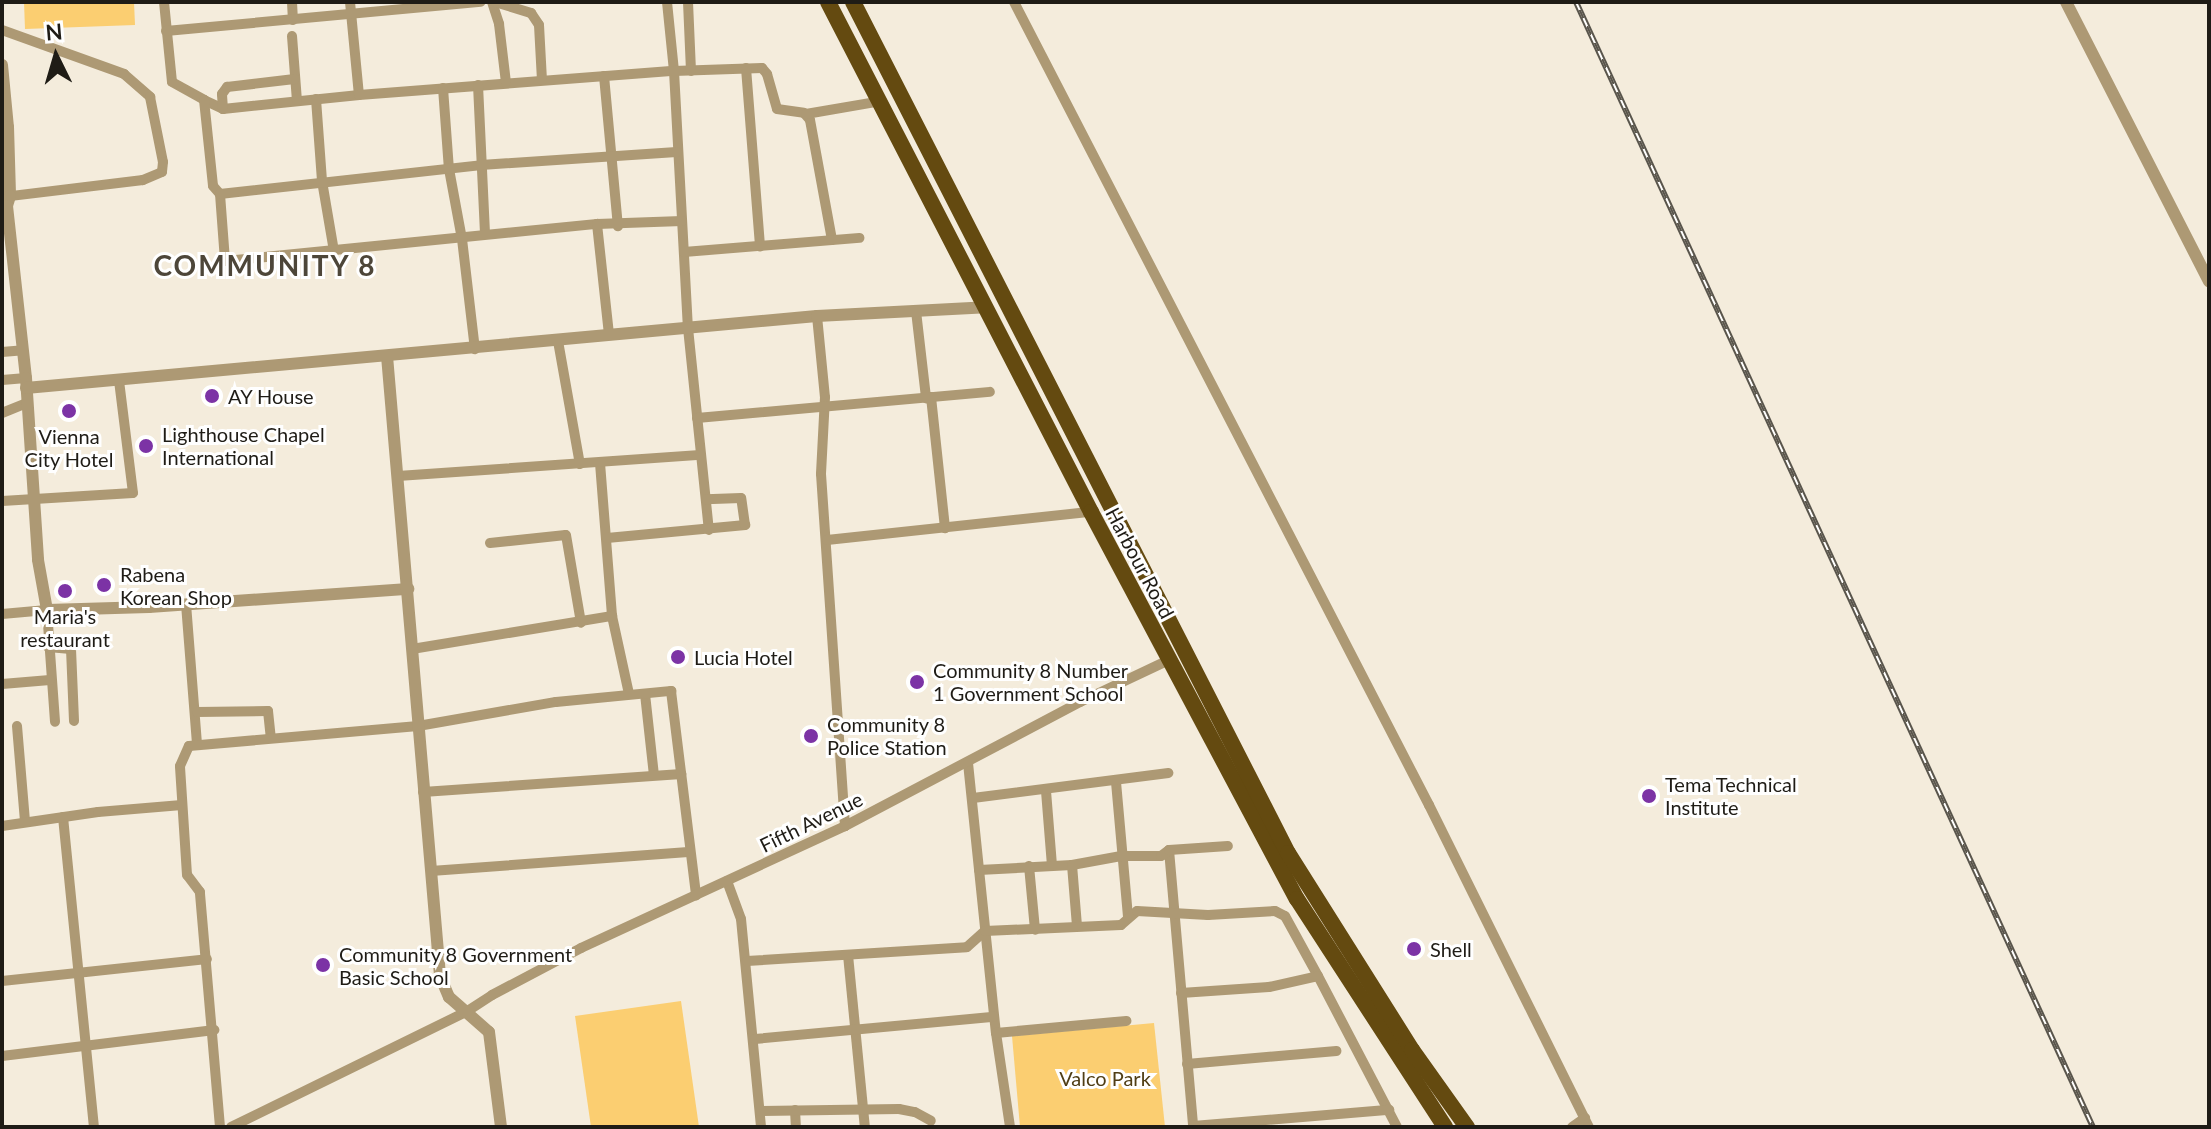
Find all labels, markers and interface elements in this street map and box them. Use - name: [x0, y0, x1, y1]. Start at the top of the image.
- north arrow: [16, 16, 96, 96]
- text: N: [44, 17, 63, 46]
- district label: COMMUNITY 8: [153, 248, 377, 282]
- place label: AY House: [228, 384, 314, 408]
- marker: AY House: [203, 387, 221, 405]
- marker: Vienna City Hotel: [60, 402, 78, 420]
- place label: Lighthouse Chapel International: [162, 422, 325, 469]
- place label: Vienna City Hotel: [24, 424, 114, 471]
- marker: Lighthouse Chapel International: [137, 437, 155, 455]
- street label: Harbour Road: [1101, 503, 1179, 623]
- place label: Rabena Korean Shop: [120, 562, 232, 609]
- marker: Rabena Korean Shop: [95, 576, 113, 594]
- marker: Maria's restaurant: [56, 582, 74, 600]
- place label: Maria's restaurant: [20, 604, 110, 651]
- place label: Lucia Hotel: [694, 645, 793, 669]
- marker: Lucia Hotel: [669, 648, 687, 666]
- place label: Community 8 Number 1 Government School: [933, 658, 1129, 705]
- marker: Community 8 Number 1 Government School: [908, 673, 926, 691]
- place label: Community 8 Police Station: [827, 712, 947, 759]
- marker: Community 8 Police Station: [802, 727, 820, 745]
- place label: Tema Technical Institute: [1665, 772, 1797, 819]
- street label: Fifth Avenue: [755, 787, 867, 857]
- marker: Tema Technical Institute: [1640, 787, 1658, 805]
- place label: Shell: [1430, 937, 1472, 961]
- marker: Shell: [1405, 940, 1423, 958]
- place label: Community 8 Government Basic School: [339, 942, 573, 989]
- marker: Community 8 Government Basic School: [314, 956, 332, 974]
- park label: Valco Park: [1059, 1066, 1151, 1090]

